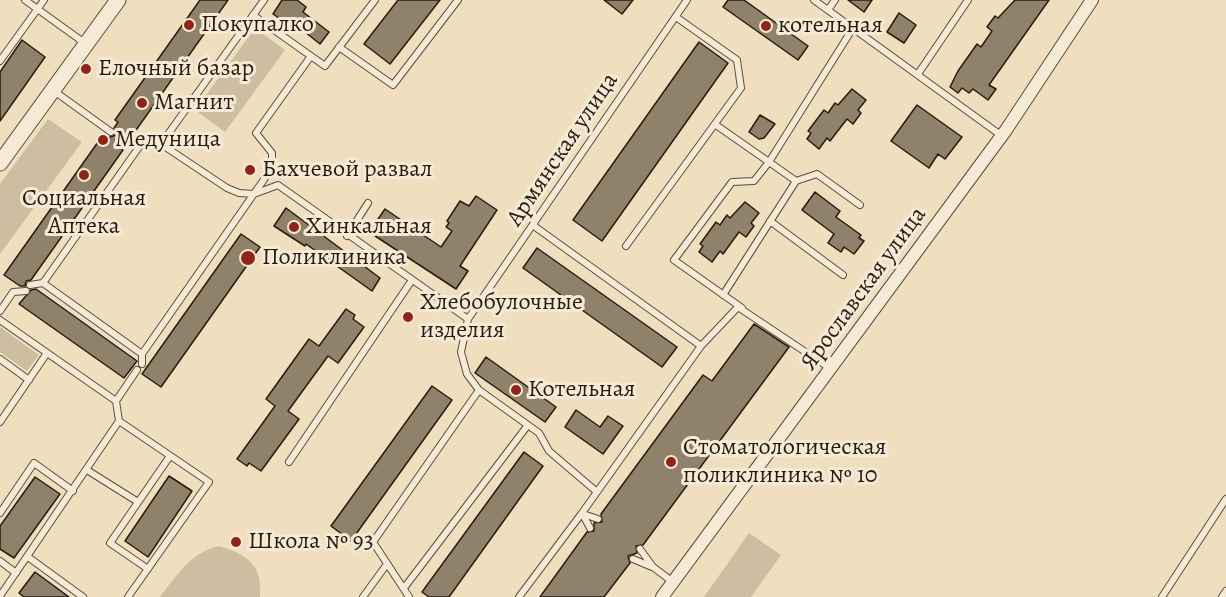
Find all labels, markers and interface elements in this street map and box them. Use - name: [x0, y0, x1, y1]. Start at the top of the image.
- place label: Покупалко: [201, 11, 314, 39]
- place label: котельная: [778, 12, 883, 40]
- marker: Покупалко: [182, 18, 196, 32]
- marker: котельная: [759, 19, 773, 33]
- place label: Елочный базар: [98, 55, 254, 83]
- marker: Елочный базар: [79, 62, 93, 76]
- street label: Армянская улица: [501, 68, 625, 232]
- place label: Магнит: [154, 89, 234, 117]
- marker: Магнит: [135, 96, 149, 110]
- place label: Медуница: [115, 126, 221, 154]
- marker: Медуница: [96, 133, 110, 147]
- place label: Бахчевой развал: [262, 156, 432, 184]
- marker: Бахчевой развал: [243, 163, 257, 177]
- marker: Социальная Аптека: [77, 168, 91, 182]
- place label: Социальная Аптека: [22, 185, 146, 241]
- street label: Ярославская улица: [795, 202, 933, 376]
- place label: Хинкальная: [306, 213, 432, 241]
- marker: Хинкальная: [287, 220, 301, 234]
- place label: Поликлиника: [262, 244, 406, 272]
- marker: Поликлиника: [239, 249, 257, 267]
- place label: Хлебобулочные изделия: [420, 289, 583, 345]
- marker: Хлебобулочные изделия: [401, 310, 415, 324]
- place label: Котельная: [528, 376, 635, 404]
- marker: Котельная: [509, 383, 523, 397]
- place label: Стоматологическая поликлиника № 10: [683, 434, 886, 490]
- marker: Стоматологическая поликлиника № 10: [664, 455, 678, 469]
- place label: Школа № 93: [248, 528, 374, 556]
- marker: Школа № 93: [229, 535, 243, 549]

